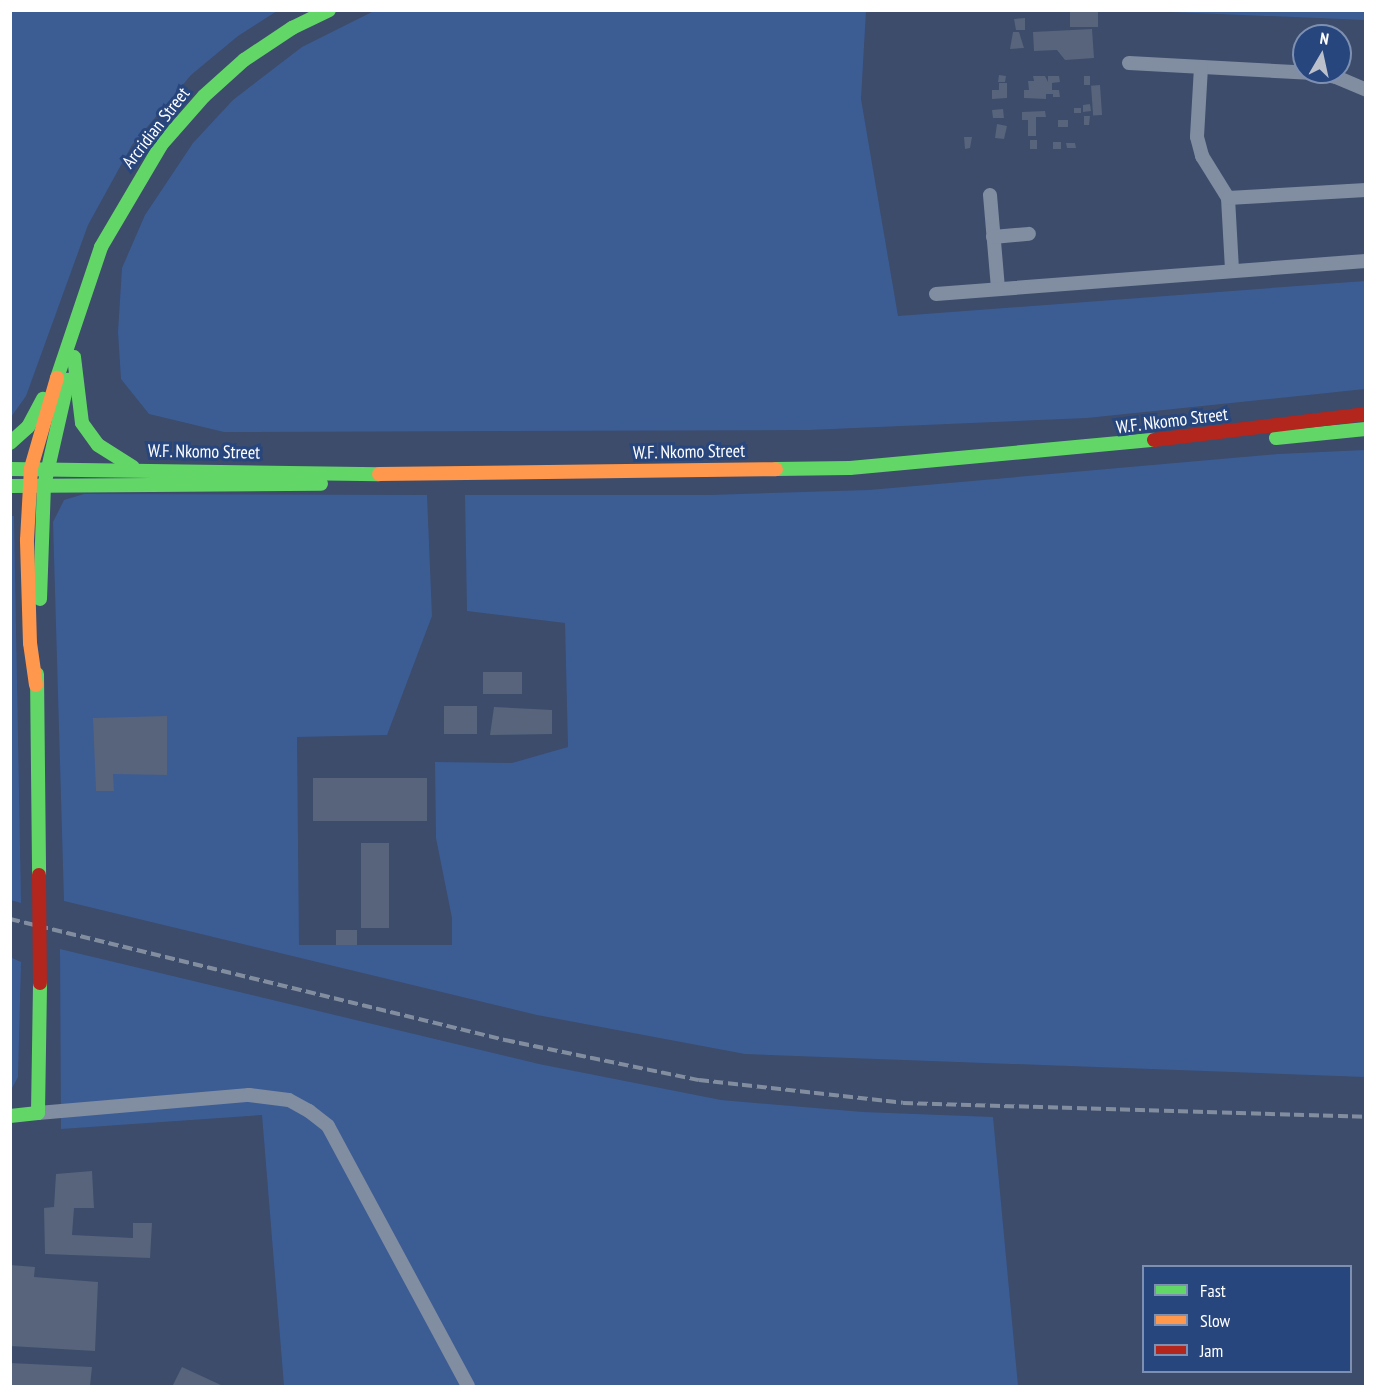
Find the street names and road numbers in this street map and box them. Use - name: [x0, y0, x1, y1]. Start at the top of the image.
- street label: Arcridian Street: [118, 83, 194, 173]
- street label: W.F. Nkomo Street: [1114, 403, 1230, 439]
- street label: W.F. Nkomo Street: [147, 440, 261, 464]
- street label: W.F. Nkomo Street: [632, 440, 746, 464]

